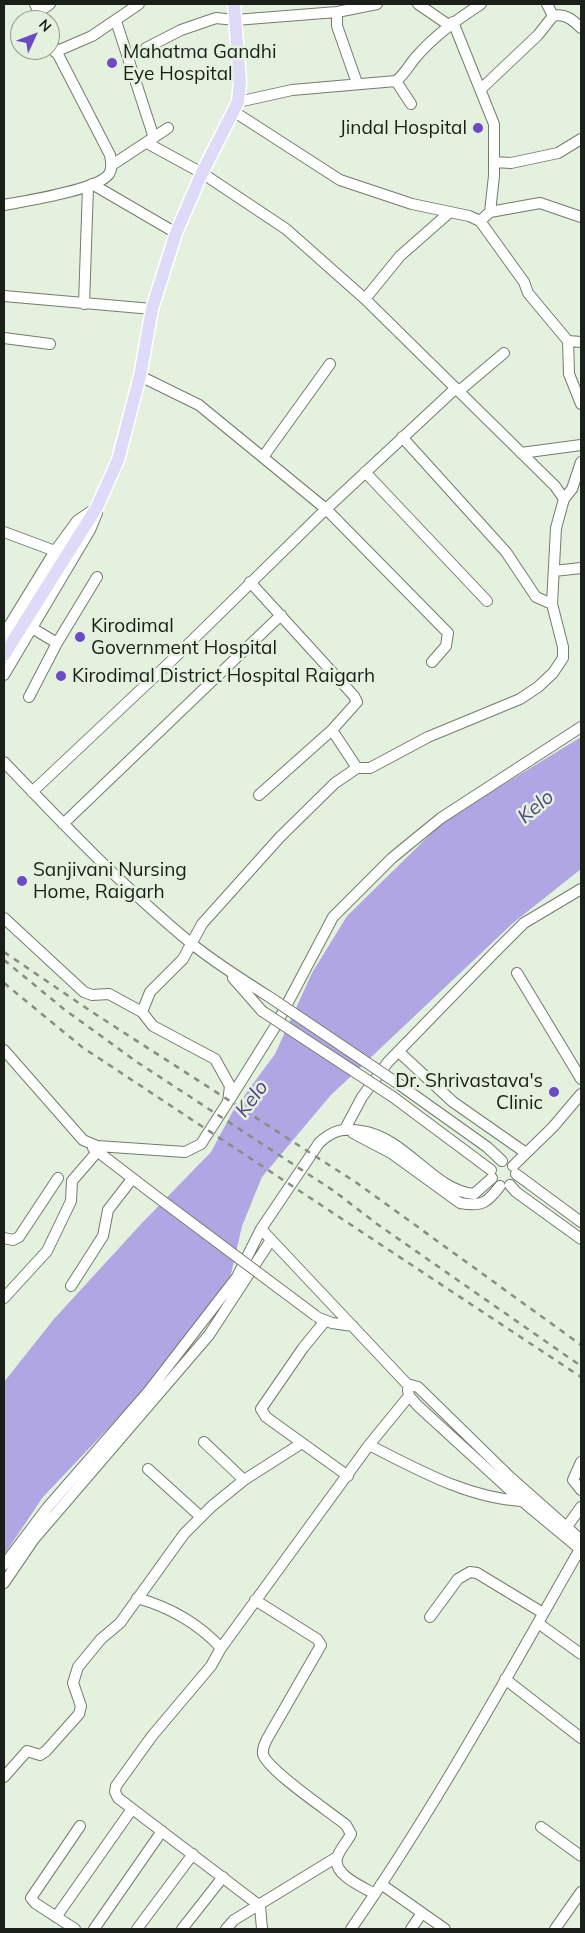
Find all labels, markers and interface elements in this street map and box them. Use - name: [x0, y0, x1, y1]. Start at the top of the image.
- north arrow: [10, 10, 60, 60]
- text: N: [35, 15, 55, 35]
- place label: Mahatma Gandhi Eye Hospital: [123, 41, 276, 85]
- marker: Mahatma Gandhi Eye Hospital: [105, 56, 119, 70]
- place label: Jindal Hospital: [339, 117, 467, 139]
- marker: Jindal Hospital: [471, 121, 485, 135]
- place label: Kirodimal Government Hospital: [91, 615, 277, 659]
- marker: Kirodimal Government Hospital: [73, 630, 87, 644]
- place label: Kirodimal District Hospital Raigarh: [72, 665, 375, 687]
- marker: Kirodimal District Hospital Raigarh: [54, 669, 68, 683]
- water label: Kelo: [513, 785, 559, 829]
- place label: Sanjivani Nursing Home, Raigarh: [33, 859, 187, 903]
- marker: Sanjivani Nursing Home, Raigarh: [15, 874, 29, 888]
- place label: Dr. Shrivastava's Clinic: [395, 1070, 543, 1114]
- water label: Kelo: [231, 1076, 273, 1122]
- marker: Dr. Shrivastava's Clinic: [547, 1085, 561, 1099]

